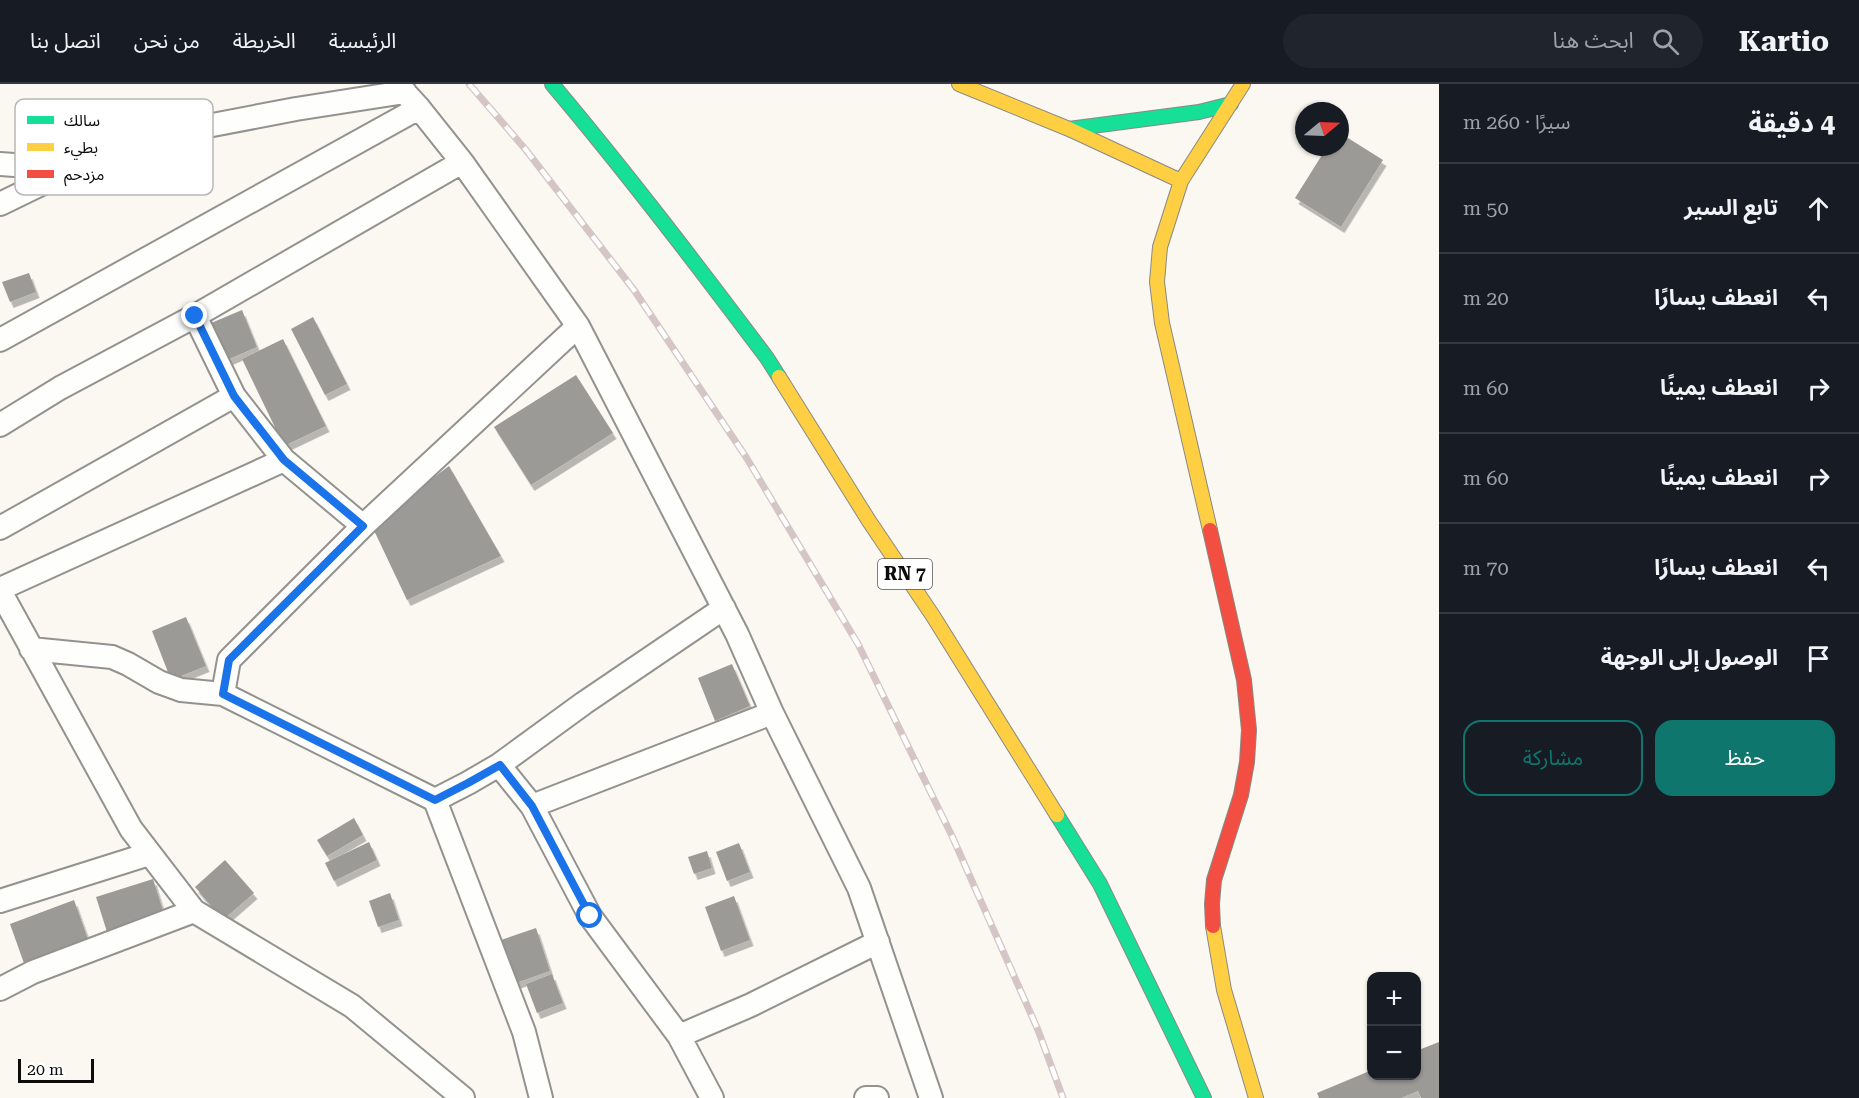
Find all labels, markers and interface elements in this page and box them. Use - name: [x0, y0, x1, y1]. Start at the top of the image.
- search box: [1283, 14, 1703, 68]
- icon: search: [1649, 25, 1682, 58]
- text: Kartio: [1739, 25, 1829, 58]
- text: ابحث هنا: [1552, 28, 1634, 53]
- text: اتصل بنا: [30, 29, 101, 53]
- text: من نحن: [134, 29, 200, 53]
- text: الخريطة: [233, 29, 296, 53]
- text: الرئيسية: [329, 29, 396, 53]
- legend: [15, 99, 213, 195]
- north arrow: [1295, 102, 1349, 156]
- text: 4 دقيقة: [1748, 108, 1835, 138]
- text: سيرًا · 260 m: [1463, 110, 1570, 134]
- text: سالك: [64, 111, 100, 130]
- text: بطيء: [64, 138, 98, 160]
- text: مزدحم: [64, 165, 104, 187]
- icon: ahead: [1802, 192, 1835, 225]
- text: تابع السير: [1684, 195, 1778, 220]
- text: 50 m: [1463, 196, 1509, 220]
- icon: left: [1802, 282, 1835, 315]
- text: انعطف يسارًا: [1654, 285, 1778, 310]
- text: 20 m: [1463, 286, 1509, 310]
- route end: [181, 302, 207, 328]
- icon: right: [1802, 372, 1835, 405]
- text: انعطف يمينًا: [1660, 375, 1778, 400]
- text: 60 m: [1463, 376, 1509, 400]
- icon: right: [1802, 462, 1835, 495]
- text: انعطف يمينًا: [1660, 465, 1778, 490]
- text: 60 m: [1463, 466, 1509, 490]
- icon: left: [1802, 552, 1835, 585]
- text: انعطف يسارًا: [1654, 555, 1778, 580]
- text: 70 m: [1463, 556, 1509, 580]
- road number: RN 7: [878, 559, 932, 589]
- icon: arrive: [1802, 642, 1835, 675]
- text: الوصول إلى الوجهة: [1601, 645, 1778, 670]
- button: مشاركة: [1463, 720, 1643, 796]
- button: حفظ: [1655, 720, 1835, 796]
- route start: [576, 902, 602, 928]
- map controls: [1367, 972, 1421, 1080]
- button: +: [1367, 972, 1421, 1026]
- button: −: [1367, 1026, 1421, 1080]
- scale bar: [18, 1056, 94, 1084]
- text: 20 m: [27, 1060, 64, 1079]

